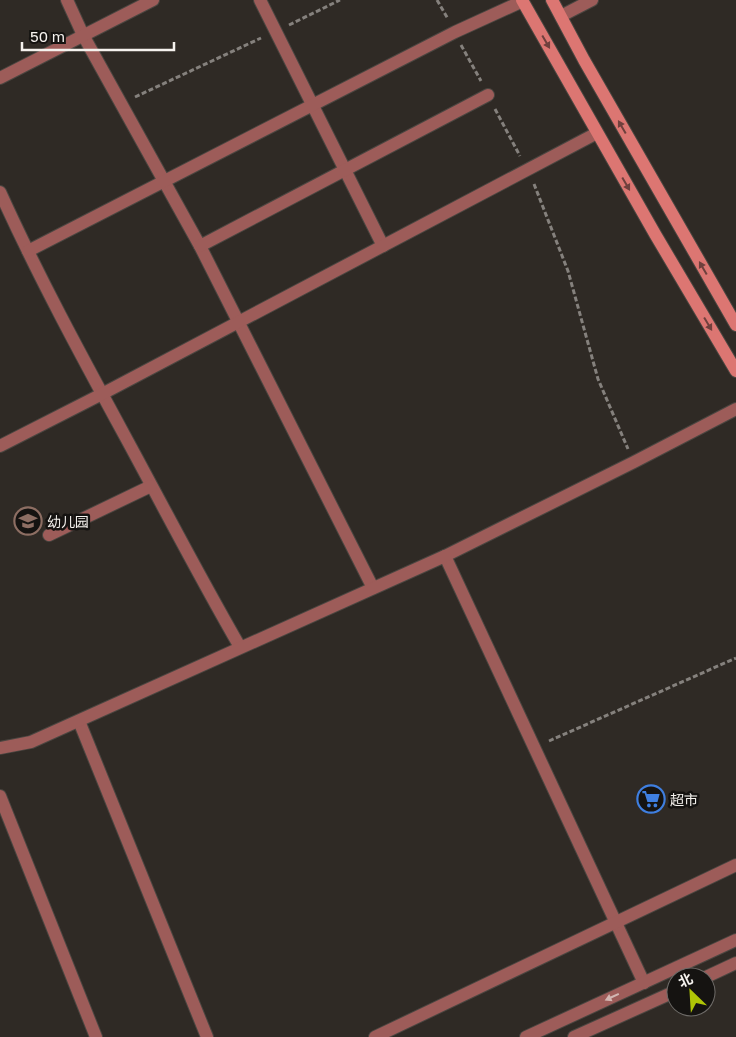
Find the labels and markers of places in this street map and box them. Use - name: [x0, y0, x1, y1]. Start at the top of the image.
- school or university icon: 幼儿园: [13, 506, 43, 536]
- place label: 幼儿园: [47, 513, 89, 530]
- supermarket icon: 超市: [636, 784, 666, 814]
- place label: 超市: [670, 791, 698, 808]

